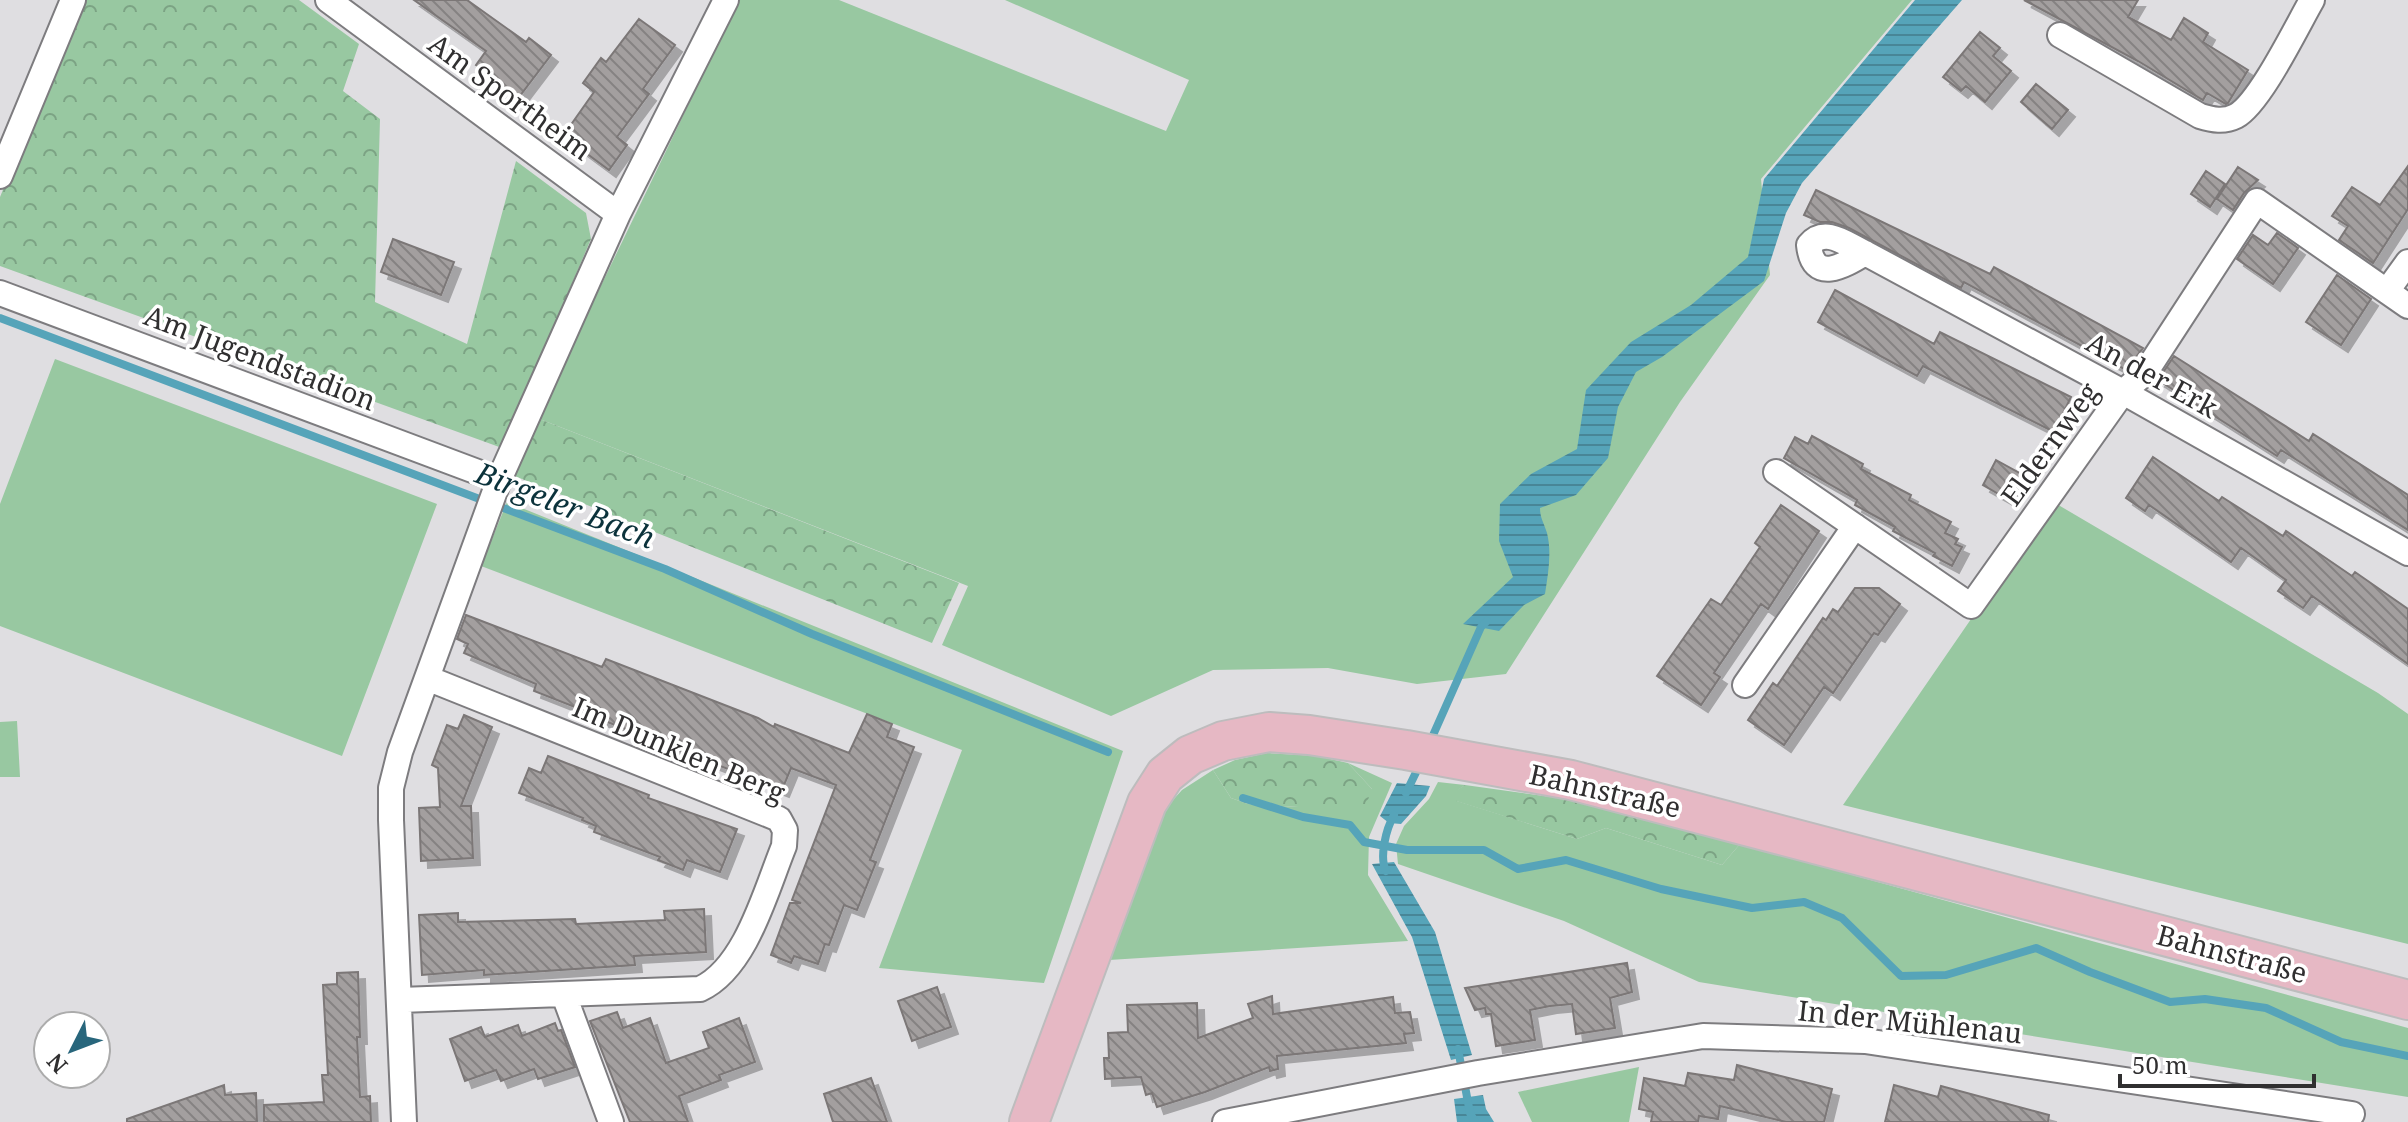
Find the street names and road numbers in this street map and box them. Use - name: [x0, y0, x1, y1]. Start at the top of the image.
- street label: Am Sportheim: [421, 24, 600, 168]
- street label: Am Jugendstadion: [139, 295, 382, 419]
- street label: An der Erk: [2080, 322, 2226, 426]
- street label: Eldernweg: [1992, 374, 2107, 513]
- street label: Im Dunklen Berg: [567, 687, 791, 811]
- street label: Bahnstraße: [1526, 754, 1684, 826]
- street label: Bahnstraße: [2153, 915, 2311, 991]
- street label: In der Mühlenau: [1796, 990, 2024, 1052]

